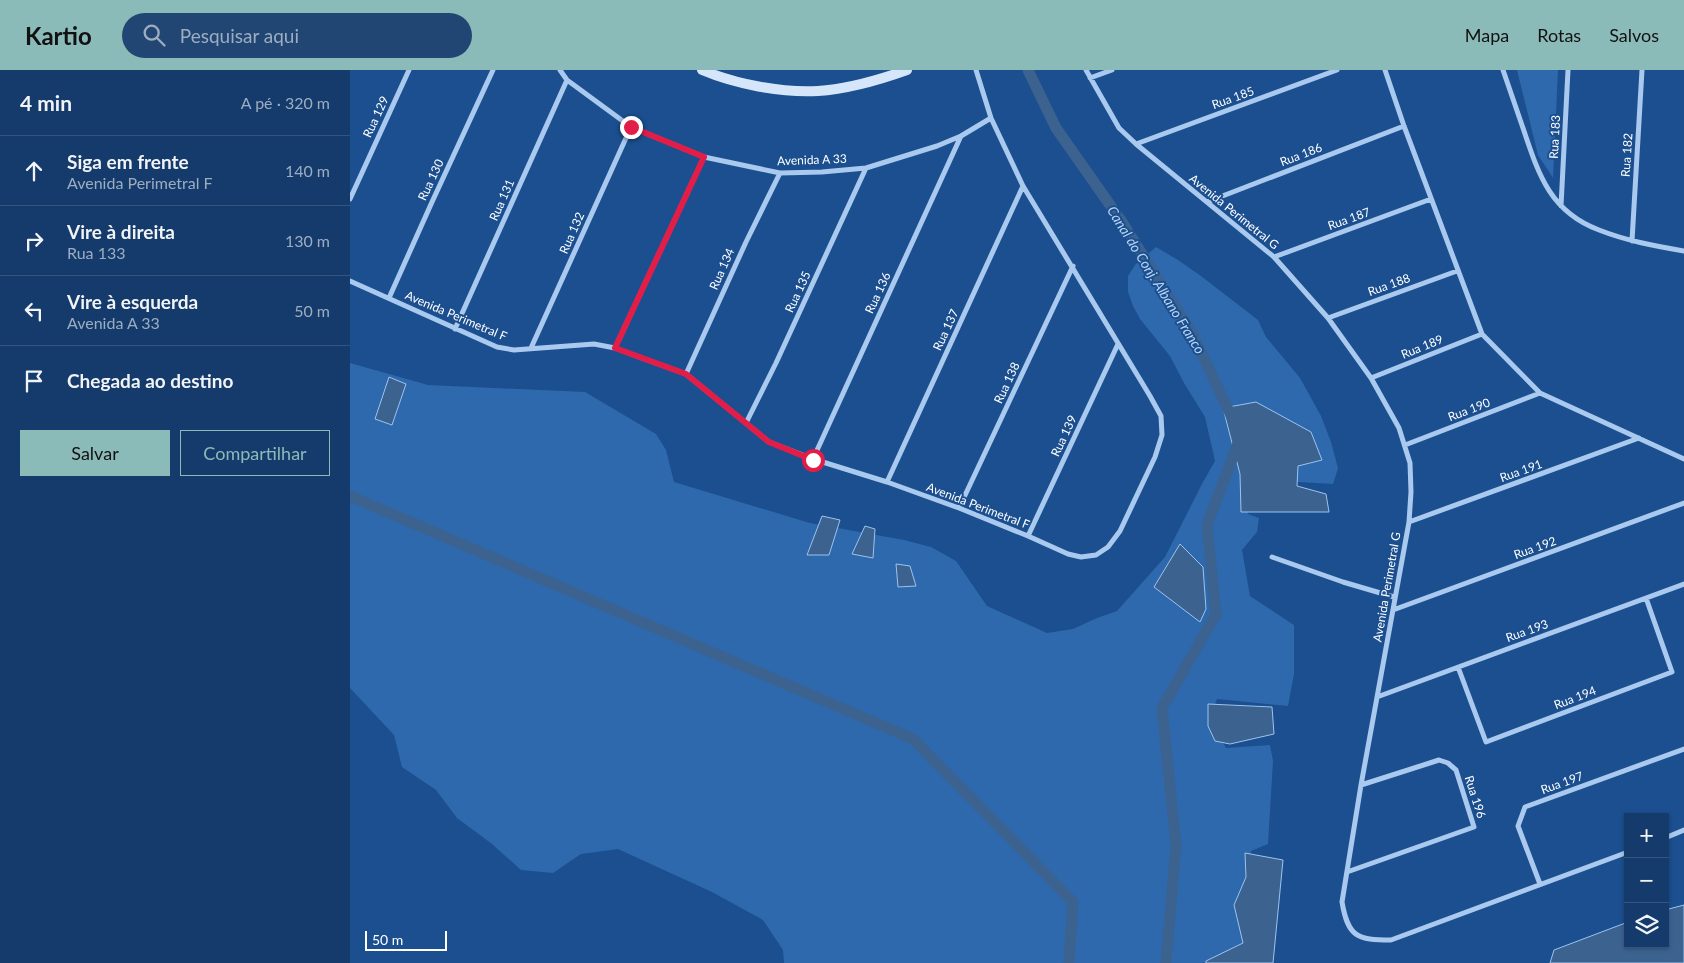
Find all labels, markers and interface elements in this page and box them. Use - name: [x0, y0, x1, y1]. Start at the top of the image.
- search box: [122, 13, 472, 58]
- text: Kartio: [25, 21, 92, 50]
- icon: search: [140, 21, 168, 49]
- text: Pesquisar aqui: [180, 24, 299, 47]
- text: Mapa: [1465, 24, 1509, 46]
- text: Rotas: [1537, 24, 1581, 46]
- text: Salvos: [1609, 24, 1659, 46]
- street label: Rua 185: [1210, 83, 1256, 112]
- text: 4 min: [20, 90, 72, 115]
- text: A pé · 320 m: [241, 93, 330, 112]
- street label: Rua 129: [359, 94, 392, 140]
- street label: Rua 183: [1546, 115, 1563, 159]
- route end: [620, 116, 643, 139]
- street label: Rua 182: [1617, 133, 1636, 177]
- street label: Rua 186: [1278, 140, 1324, 169]
- text: Siga em frente: [67, 150, 189, 173]
- street label: Avenida A 33: [777, 151, 847, 168]
- icon: ahead: [20, 157, 48, 185]
- street label: Rua 130: [414, 157, 447, 203]
- text: 140 m: [285, 161, 330, 180]
- street label: Avenida Perimetral G: [1186, 171, 1282, 253]
- text: Avenida Perimetral F: [67, 173, 213, 192]
- street label: Rua 131: [486, 177, 517, 223]
- water label: Canal do Conj. Albano Franco: [1104, 203, 1209, 357]
- street label: Rua 187: [1326, 204, 1372, 233]
- street label: Rua 132: [556, 210, 587, 256]
- text: Vire à direita: [67, 220, 175, 243]
- icon: right: [20, 227, 48, 255]
- text: 130 m: [285, 231, 330, 250]
- text: Rua 133: [67, 243, 126, 262]
- street label: Rua 134: [706, 246, 737, 292]
- street label: Rua 135: [781, 269, 814, 315]
- street label: Rua 136: [861, 270, 894, 316]
- street label: Rua 188: [1366, 270, 1412, 299]
- street label: Avenida Perimetral F: [403, 287, 510, 344]
- text: Vire à esquerda: [67, 290, 198, 313]
- icon: left: [20, 297, 48, 325]
- text: 50 m: [294, 301, 330, 320]
- street label: Rua 137: [929, 307, 962, 353]
- text: Avenida A 33: [67, 313, 160, 332]
- street label: Rua 189: [1399, 331, 1445, 362]
- street label: Rua 138: [990, 360, 1023, 406]
- icon: arrive: [20, 367, 48, 395]
- text: Chegada ao destino: [67, 369, 233, 392]
- street label: Rua 190: [1446, 395, 1492, 424]
- street label: Rua 139: [1047, 413, 1080, 459]
- button: Salvar: [20, 430, 170, 476]
- button: Compartilhar: [180, 430, 330, 476]
- route start: [802, 449, 825, 472]
- street label: Rua 191: [1498, 456, 1544, 485]
- street label: Avenida Perimetral F: [925, 479, 1032, 532]
- street label: Avenida Perimetral G: [1369, 531, 1404, 643]
- street label: Rua 192: [1512, 533, 1558, 562]
- street label: Rua 193: [1504, 616, 1550, 645]
- street label: Rua 194: [1552, 683, 1598, 712]
- street label: Rua 197: [1539, 768, 1585, 797]
- street label: Rua 196: [1462, 774, 1489, 820]
- map controls: [1624, 813, 1669, 948]
- button: +: [1624, 813, 1669, 858]
- button: −: [1624, 858, 1669, 903]
- button: layers: [1624, 903, 1669, 948]
- scale bar: [365, 928, 448, 951]
- text: 50 m: [372, 931, 403, 948]

